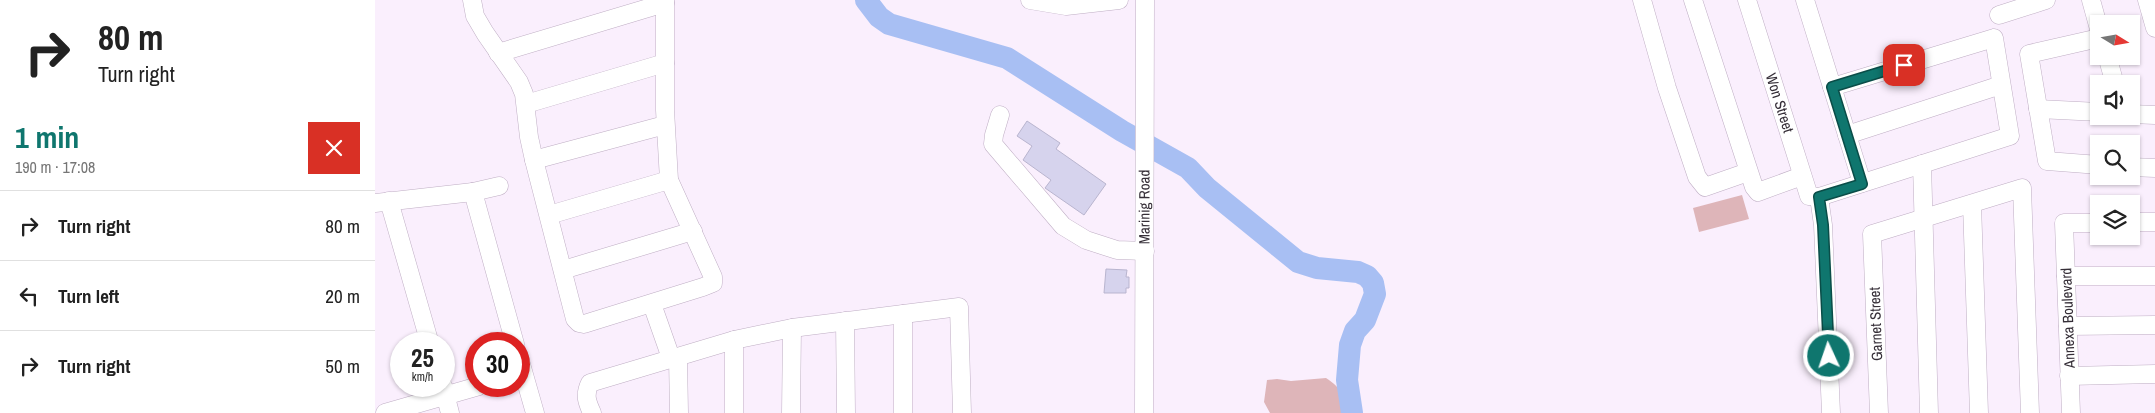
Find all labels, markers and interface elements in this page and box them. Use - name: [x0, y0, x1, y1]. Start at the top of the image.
- text: 80 m: [98, 14, 163, 61]
- north arrow: [2090, 15, 2140, 65]
- map controls: [2090, 15, 2140, 245]
- icon: right: [15, 20, 80, 85]
- pin: [1883, 44, 1925, 86]
- icon: arrive: [1890, 51, 1918, 79]
- text: Turn right: [98, 59, 175, 89]
- street label: Won Street: [1761, 70, 1799, 136]
- button: sound: [2090, 75, 2140, 125]
- text: 1 min: [15, 117, 79, 157]
- button: close: [308, 122, 360, 174]
- button: search: [2090, 135, 2140, 185]
- text: 190 m · 17:08: [15, 156, 95, 178]
- street label: Marinig Road: [1133, 170, 1155, 244]
- button: layers: [2090, 195, 2140, 245]
- icon: right: [15, 212, 43, 240]
- text: Turn right: [58, 213, 130, 239]
- text: 80 m: [325, 213, 360, 239]
- street label: Annexa Boulevard: [2055, 267, 2080, 370]
- icon: left: [15, 282, 43, 310]
- text: Turn left: [58, 283, 119, 309]
- text: 20 m: [325, 283, 360, 309]
- street label: Garnet Street: [1864, 286, 1887, 361]
- position arrow: [1802, 329, 1854, 381]
- speed limit sign: 30: [465, 332, 530, 397]
- text: 25: [411, 341, 434, 375]
- icon: right: [15, 352, 43, 380]
- text: Turn right: [58, 353, 130, 379]
- text: 50 m: [325, 353, 360, 379]
- text: km/h: [412, 369, 433, 385]

